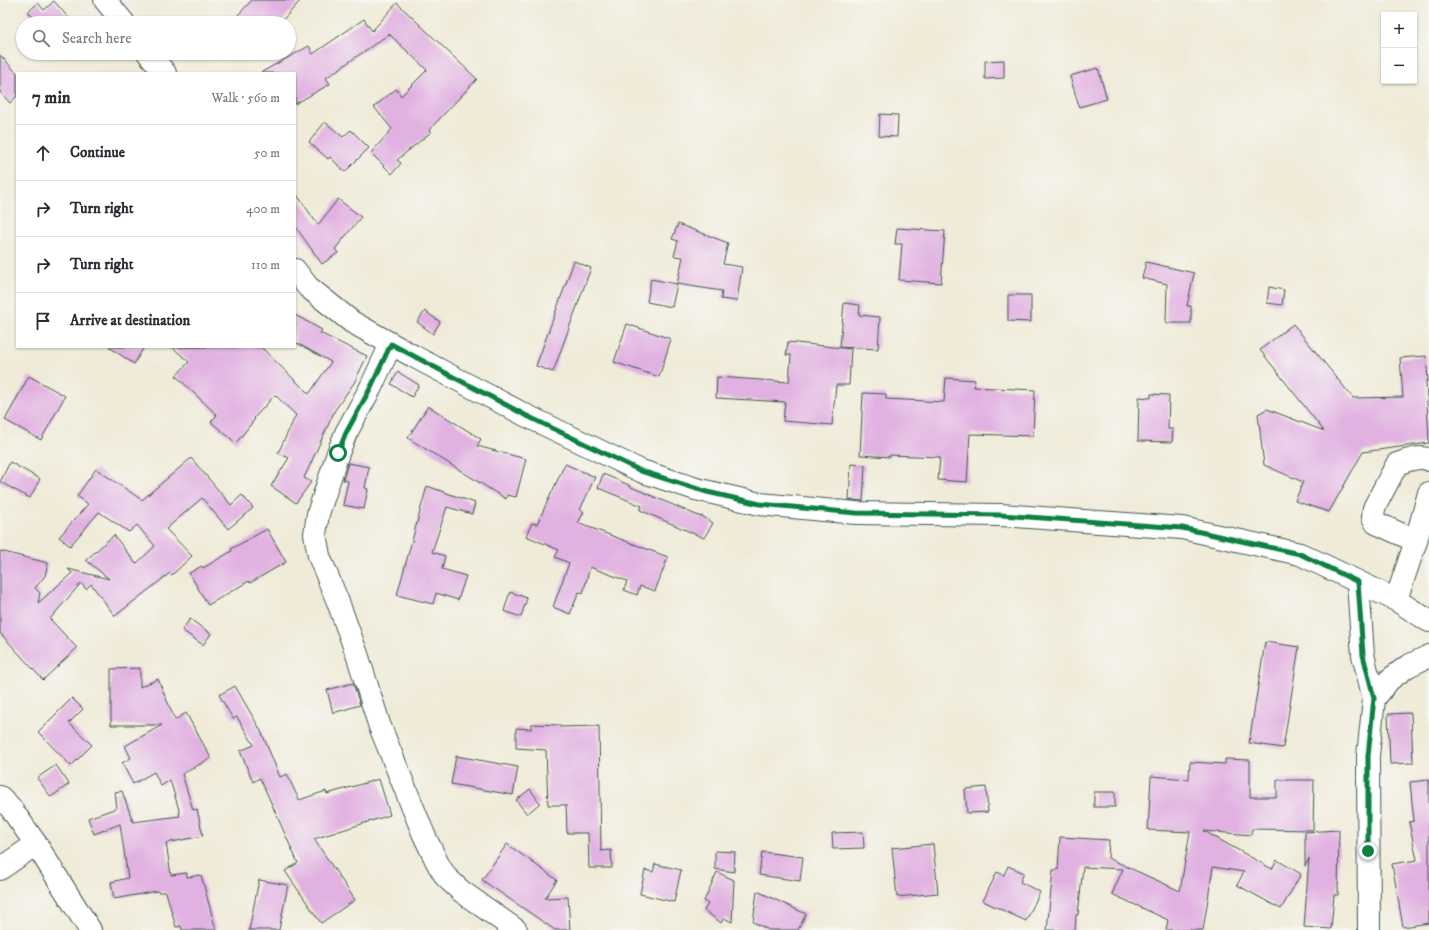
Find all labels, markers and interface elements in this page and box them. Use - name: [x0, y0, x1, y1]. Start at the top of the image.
- map controls: [1381, 12, 1417, 84]
- button: +: [1381, 12, 1417, 48]
- search box: [16, 16, 296, 60]
- icon: search: [30, 27, 52, 49]
- text: Search here: [62, 29, 131, 48]
- button: −: [1381, 48, 1417, 84]
- text: 7 min: [32, 87, 71, 109]
- text: Walk · 560 m: [212, 90, 280, 106]
- icon: ahead: [32, 142, 54, 164]
- text: Continue: [70, 143, 125, 162]
- text: 50 m: [254, 145, 280, 161]
- icon: right: [32, 198, 54, 220]
- text: Turn right: [70, 199, 133, 218]
- text: 400 m: [246, 201, 280, 217]
- icon: right: [32, 254, 54, 276]
- text: Turn right: [70, 255, 133, 274]
- text: 110 m: [251, 257, 280, 273]
- icon: arrive: [32, 310, 54, 332]
- text: Arrive at destination: [70, 311, 190, 330]
- route start: [329, 444, 347, 462]
- route end: [1359, 842, 1377, 860]

